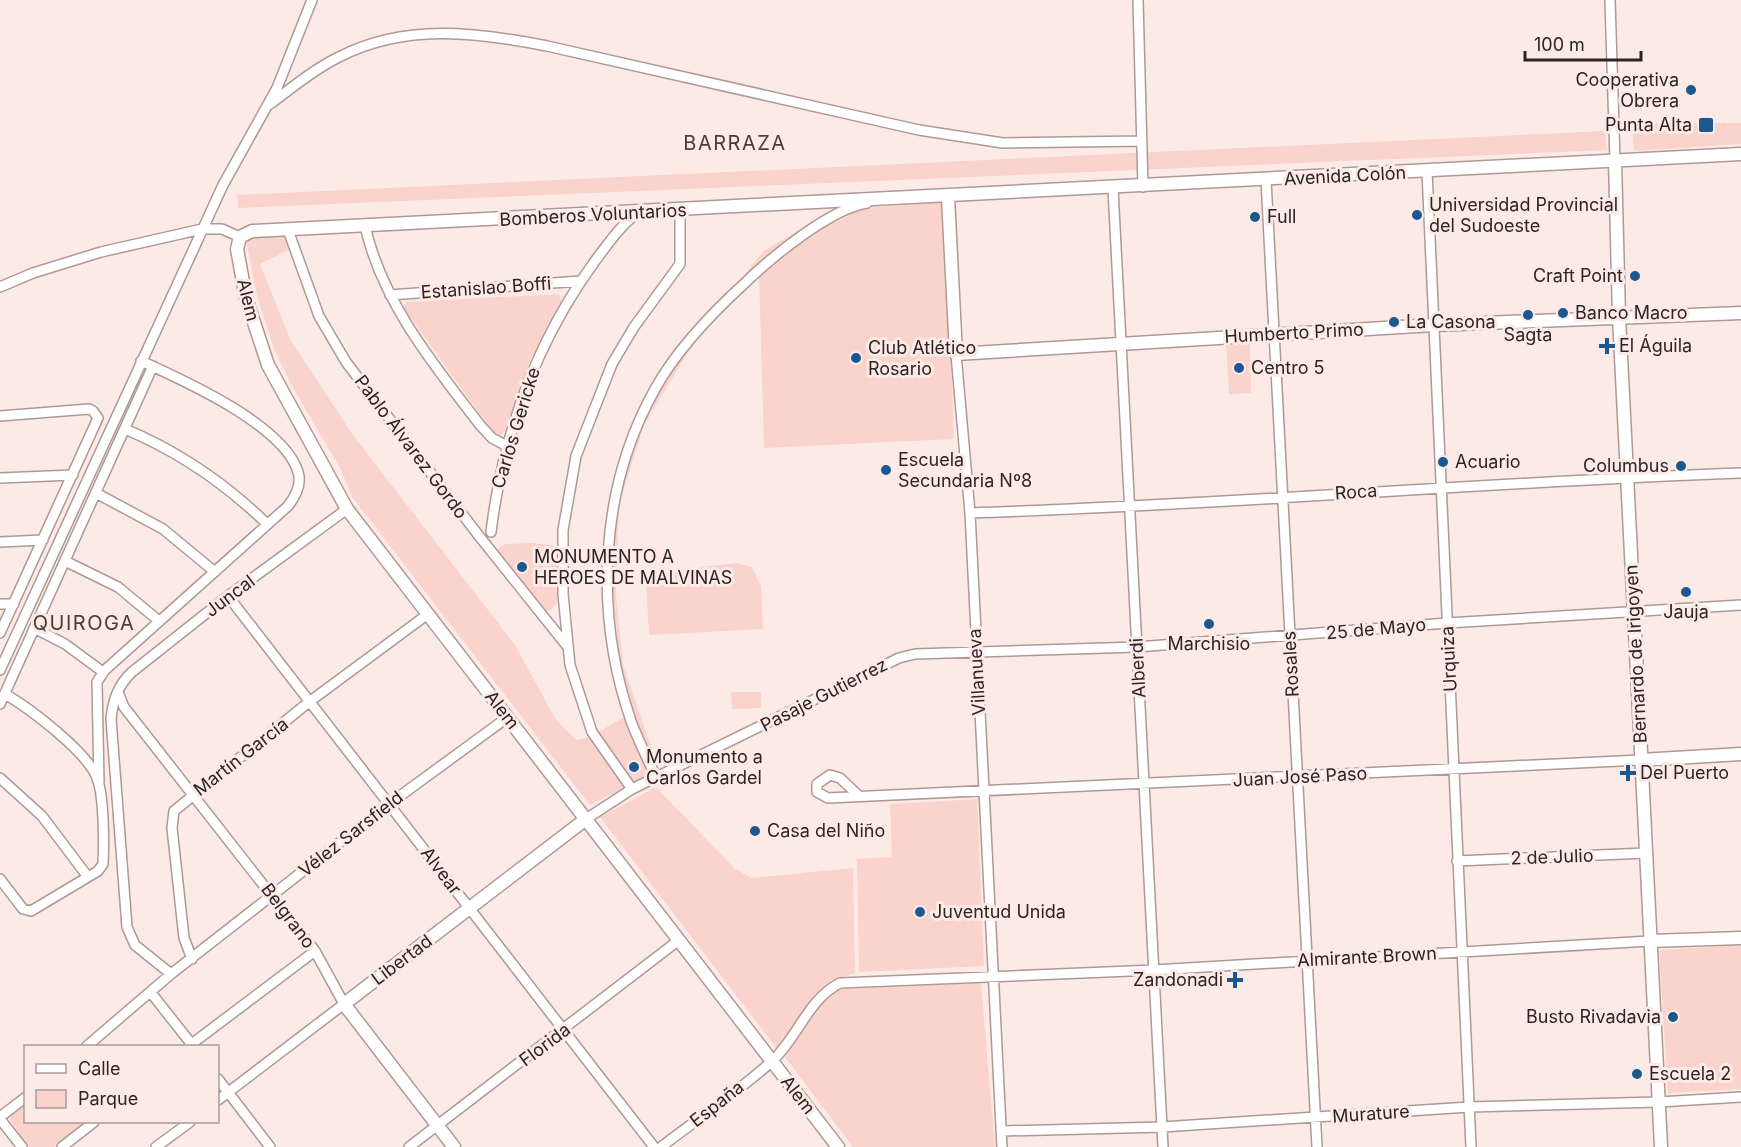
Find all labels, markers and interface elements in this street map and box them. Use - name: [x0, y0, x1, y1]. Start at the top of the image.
- scale bar: [1525, 24, 1640, 62]
- text: 100 m: [1534, 34, 1585, 55]
- place label: Cooperativa Obrera: [1575, 69, 1679, 111]
- marker: Cooperativa Obrera: [1684, 83, 1698, 97]
- place label: Punta Alta: [1605, 114, 1692, 135]
- marker: Punta Alta: [1697, 116, 1715, 134]
- district label: BARRAZA: [683, 131, 787, 155]
- street label: Avenida Colón: [1283, 162, 1407, 189]
- place label: Universidad Provincial del Sudoeste: [1429, 194, 1618, 236]
- street label: Bomberos Voluntarios: [499, 199, 687, 230]
- place label: Full: [1267, 206, 1296, 227]
- marker: Universidad Provincial del Sudoeste: [1410, 208, 1424, 222]
- marker: Full: [1248, 210, 1262, 224]
- place label: Craft Point: [1533, 265, 1623, 286]
- marker: Craft Point: [1628, 269, 1642, 283]
- street label: Estanislao Boffi: [420, 272, 552, 303]
- street label: Alem: [233, 276, 264, 323]
- place label: Banco Macro: [1575, 302, 1688, 323]
- marker: Banco Macro: [1556, 306, 1570, 320]
- marker: Sagta: [1521, 308, 1535, 322]
- place label: La Casona: [1406, 311, 1496, 332]
- marker: La Casona: [1387, 315, 1401, 329]
- street label: Humberto Primo: [1224, 318, 1364, 347]
- place label: Sagta: [1504, 324, 1552, 345]
- place label: El Águila: [1619, 334, 1692, 356]
- place label: Club Atlético Rosario: [868, 337, 976, 379]
- marker: El Águila: [1600, 339, 1614, 353]
- marker: Club Atlético Rosario: [849, 351, 863, 365]
- place label: Centro 5: [1251, 357, 1324, 378]
- marker: Centro 5: [1232, 361, 1246, 375]
- street label: Carlos Gericke: [487, 365, 544, 491]
- street label: Pablo Álvarez Gordo: [351, 370, 473, 523]
- place label: Escuela Secundaria Nº8: [898, 449, 1032, 491]
- place label: Acuario: [1455, 451, 1521, 472]
- marker: Acuario: [1436, 455, 1450, 469]
- place label: Columbus: [1583, 455, 1669, 476]
- marker: Columbus: [1674, 459, 1688, 473]
- marker: Escuela Secundaria Nº8: [879, 463, 893, 477]
- street label: Roca: [1334, 480, 1378, 503]
- place label: MONUMENTO A HEROES DE MALVINAS: [534, 546, 732, 588]
- marker: MONUMENTO A HEROES DE MALVINAS: [515, 560, 529, 574]
- street label: Bernardo de Irigoyen: [1620, 564, 1651, 744]
- street label: Juncal: [201, 570, 259, 621]
- marker: Jauja: [1679, 585, 1693, 599]
- place label: Jauja: [1663, 601, 1709, 622]
- district label: QUIROGA: [33, 611, 135, 635]
- street label: 25 de Mayo: [1325, 614, 1427, 643]
- marker: Marchisio: [1202, 617, 1216, 631]
- street label: Urquiza: [1436, 626, 1461, 693]
- street label: Villanueva: [964, 628, 989, 716]
- street label: Rosales: [1278, 630, 1303, 698]
- place label: Marchisio: [1168, 633, 1250, 654]
- street label: Alberdi: [1125, 637, 1150, 699]
- street label: Pasaje Gutierrez: [757, 653, 891, 736]
- street label: Alem: [481, 686, 524, 733]
- street label: Martín García: [189, 713, 292, 800]
- place label: Monumento a Carlos Gardel: [646, 746, 763, 788]
- marker: Monumento a Carlos Gardel: [627, 760, 641, 774]
- street label: Juan José Paso: [1232, 762, 1368, 791]
- place label: Del Puerto: [1640, 762, 1729, 783]
- marker: Del Puerto: [1621, 766, 1635, 780]
- street label: Vélez Sarsfield: [294, 786, 407, 881]
- place label: Casa del Niño: [767, 820, 885, 841]
- marker: Casa del Niño: [748, 824, 762, 838]
- street label: Alvear: [417, 843, 466, 899]
- street label: 2 de Julio: [1510, 845, 1594, 868]
- street label: Belgrano: [257, 879, 320, 952]
- place label: Juventud Unida: [932, 901, 1066, 922]
- marker: Juventud Unida: [913, 905, 927, 919]
- street label: Libertad: [367, 930, 436, 989]
- street label: Almirante Brown: [1297, 942, 1437, 971]
- place label: Zandonadi: [1133, 969, 1223, 990]
- marker: Zandonadi: [1228, 973, 1242, 987]
- place label: Busto Rivadavia: [1526, 1006, 1661, 1027]
- marker: Busto Rivadavia: [1666, 1010, 1680, 1024]
- street label: Florida: [515, 1019, 574, 1071]
- legend: [24, 1045, 219, 1123]
- text: Calle: [78, 1058, 120, 1079]
- place label: Escuela 2: [1649, 1063, 1731, 1084]
- marker: Escuela 2: [1630, 1067, 1644, 1081]
- street label: Alem: [777, 1071, 820, 1118]
- street label: España: [686, 1076, 748, 1131]
- text: Parque: [78, 1088, 138, 1109]
- street label: Murature: [1332, 1100, 1410, 1127]

